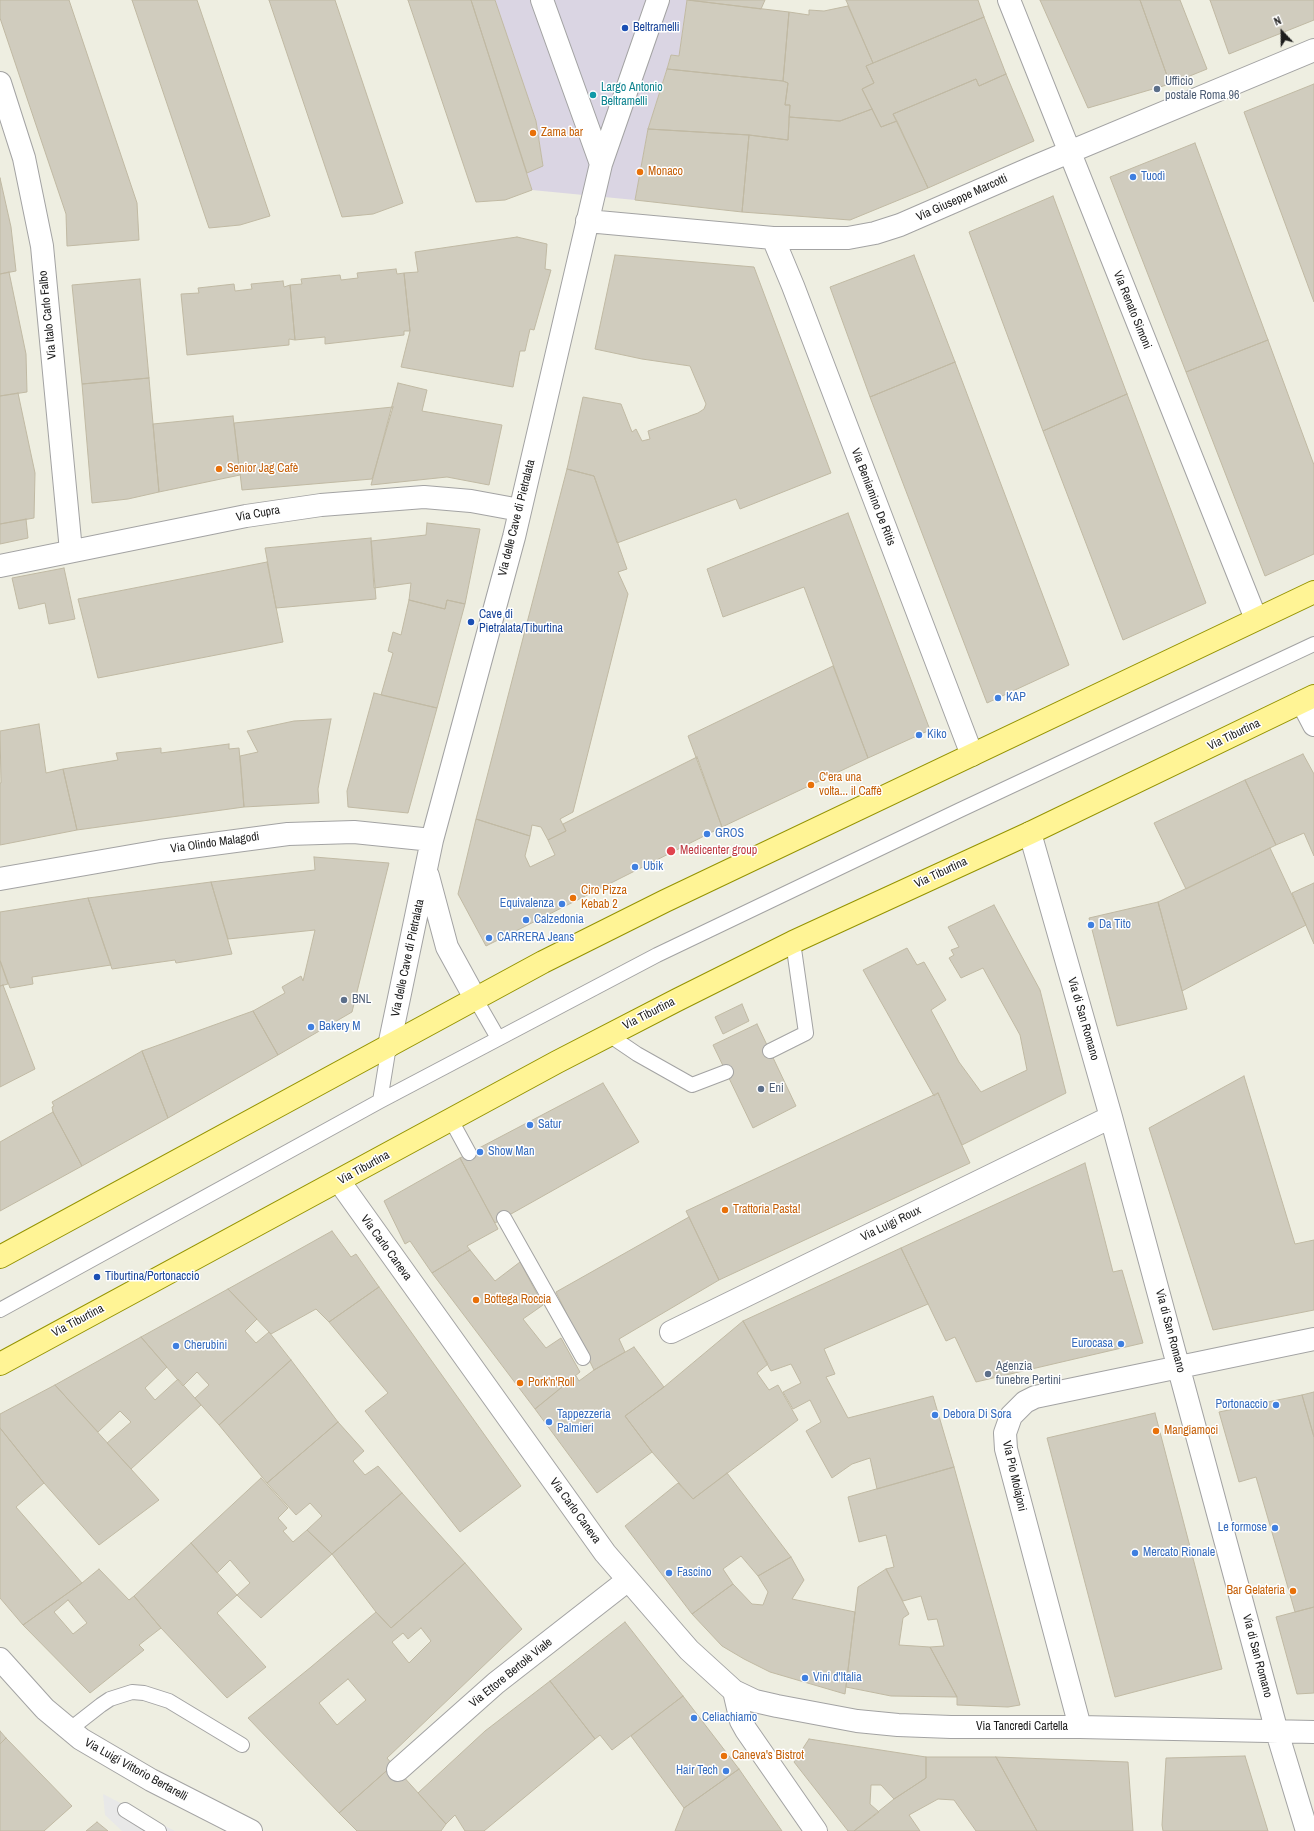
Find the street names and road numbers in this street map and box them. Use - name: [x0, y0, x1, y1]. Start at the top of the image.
- street label: Via Giuseppe Marcotti: [914, 171, 1010, 225]
- street label: Via Renato Simoni: [1110, 269, 1154, 351]
- street label: Via Italo Carlo Falbo: [36, 270, 60, 360]
- street label: Via Beniamino De Ritis: [848, 446, 898, 548]
- street label: Via delle Cave di Pietralata: [496, 458, 538, 578]
- street label: Via Cupra: [235, 503, 281, 525]
- street label: Via Tiburtina: [1205, 716, 1263, 754]
- street label: Via Olindo Malagodi: [170, 830, 260, 856]
- street label: Via Tiburtina: [912, 855, 970, 891]
- street label: Via delle Cave di Pietralata: [389, 898, 427, 1018]
- street label: Via di San Romano: [1064, 976, 1102, 1062]
- street label: Via Tiburtina: [621, 995, 677, 1033]
- street label: Via Tiburtina: [336, 1148, 392, 1188]
- street label: Via Luigi Roux: [859, 1203, 923, 1245]
- street label: Via Carlo Caneva: [357, 1212, 415, 1284]
- street label: Via di San Romano: [1152, 1288, 1188, 1374]
- street label: Via Tiburtina: [50, 1301, 106, 1341]
- street label: Via Pio Molajoni: [999, 1439, 1029, 1513]
- street label: Via Carlo Caneva: [546, 1475, 604, 1547]
- street label: Via di San Romano: [1239, 1613, 1275, 1699]
- street label: Via Ettore Bertolè Viale: [467, 1635, 555, 1711]
- street label: Via Tancredi Cartella: [976, 1720, 1068, 1734]
- street label: Via Luigi Vittorio Bertarelli: [82, 1736, 190, 1804]

